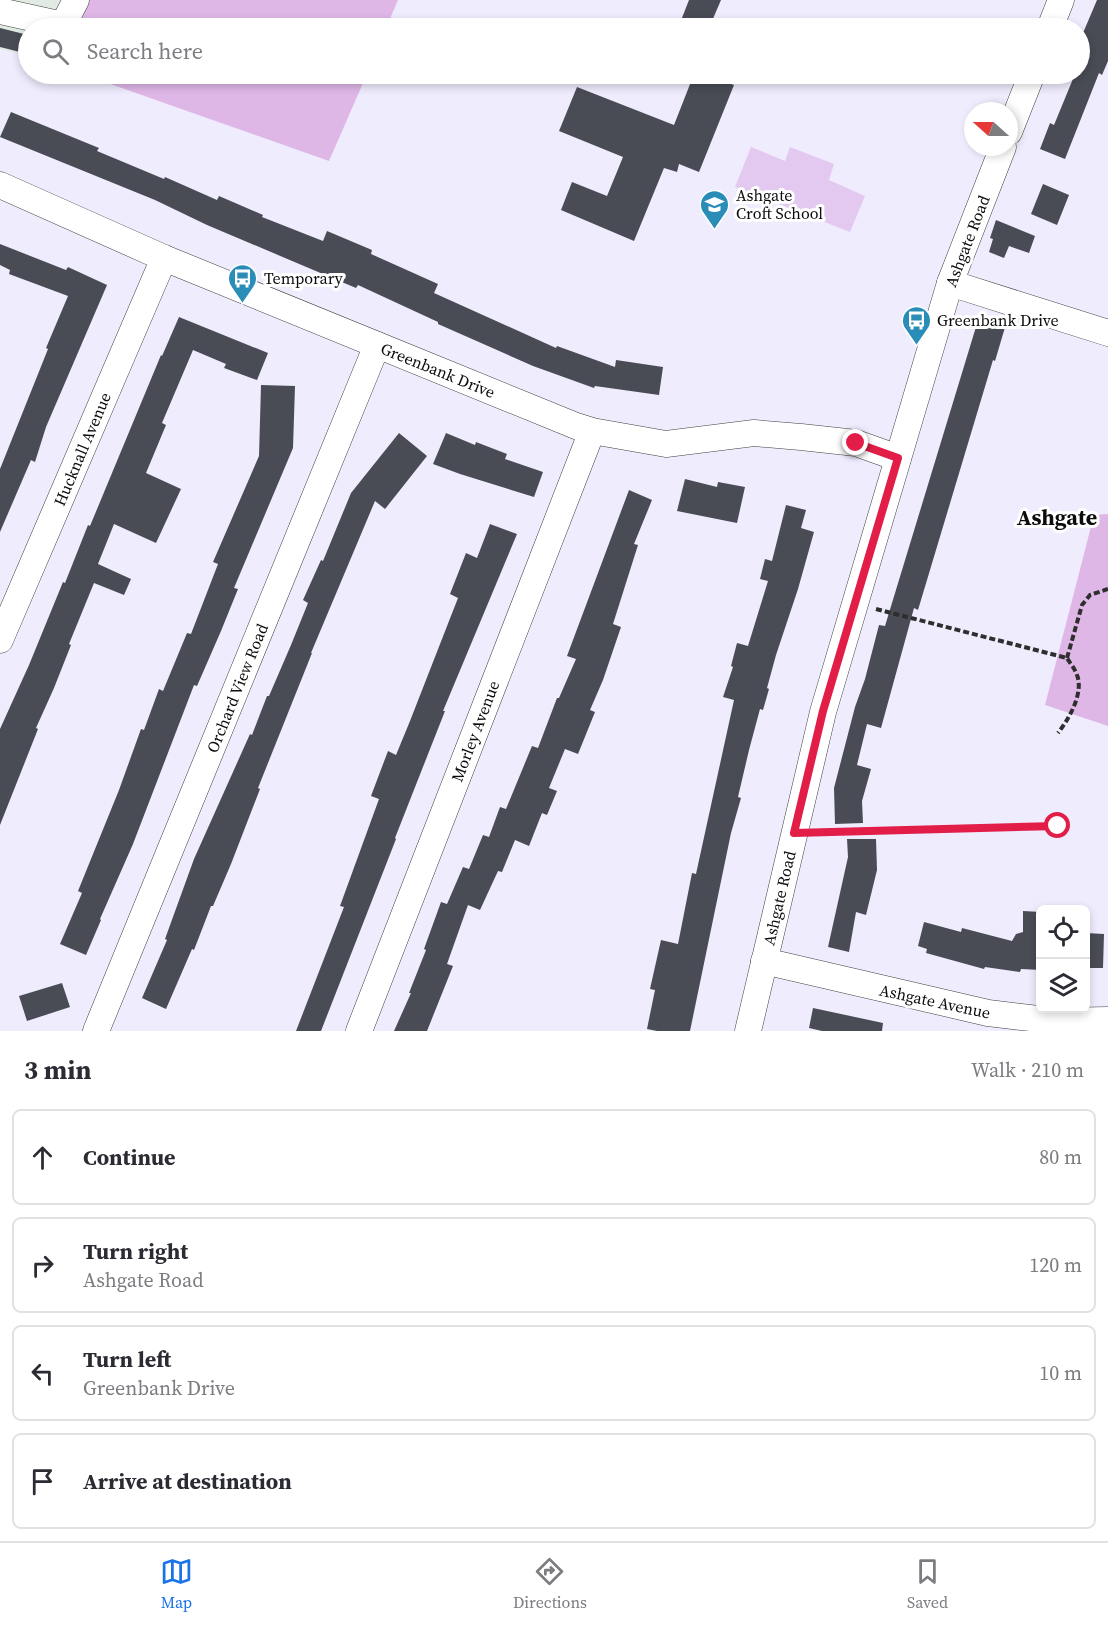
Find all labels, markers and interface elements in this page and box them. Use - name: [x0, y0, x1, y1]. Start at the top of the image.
- search box: [18, 18, 1090, 84]
- icon: search: [39, 35, 72, 68]
- text: Search here: [87, 36, 203, 66]
- north arrow: [964, 102, 1018, 156]
- place label: Ashgate Croft School: [736, 184, 823, 224]
- school or university icon: Ashgate Croft School: [699, 188, 731, 230]
- street label: Ashgate Road: [939, 192, 995, 290]
- bus stop icon: Temporary: [227, 262, 259, 304]
- place label: Temporary: [264, 267, 344, 289]
- bus stop icon: Greenbank Drive: [900, 304, 932, 346]
- place label: Greenbank Drive: [937, 309, 1059, 331]
- street label: Greenbank Drive: [378, 337, 498, 403]
- street label: Hucknall Avenue: [48, 389, 116, 509]
- route end: [842, 429, 868, 455]
- district label: Ashgate: [1017, 502, 1097, 532]
- street label: Orchard View Road: [201, 620, 273, 756]
- street label: Morley Avenue: [446, 677, 504, 785]
- route start: [1044, 812, 1070, 838]
- street label: Ashgate Road: [757, 849, 801, 947]
- map controls: [1036, 905, 1090, 1013]
- button: locate: [1036, 905, 1090, 959]
- button: layers: [1036, 959, 1090, 1013]
- street label: Ashgate Avenue: [878, 979, 992, 1023]
- text: 3 min: [24, 1052, 91, 1088]
- text: Walk · 210 m: [971, 1056, 1084, 1084]
- icon: ahead: [26, 1141, 59, 1174]
- text: Continue: [83, 1142, 176, 1172]
- text: 80 m: [1039, 1143, 1082, 1171]
- text: Turn right: [83, 1236, 188, 1266]
- icon: right: [26, 1249, 59, 1282]
- text: 120 m: [1029, 1251, 1082, 1279]
- text: Ashgate Road: [83, 1266, 204, 1294]
- text: Turn left: [83, 1344, 171, 1374]
- icon: left: [26, 1357, 59, 1390]
- text: 10 m: [1039, 1359, 1082, 1387]
- text: Greenbank Drive: [83, 1374, 235, 1402]
- icon: arrive: [26, 1465, 59, 1498]
- text: Arrive at destination: [83, 1466, 292, 1496]
- tab: Map: [160, 1555, 193, 1613]
- tab: Directions: [513, 1555, 587, 1613]
- tab: Saved: [907, 1555, 948, 1613]

